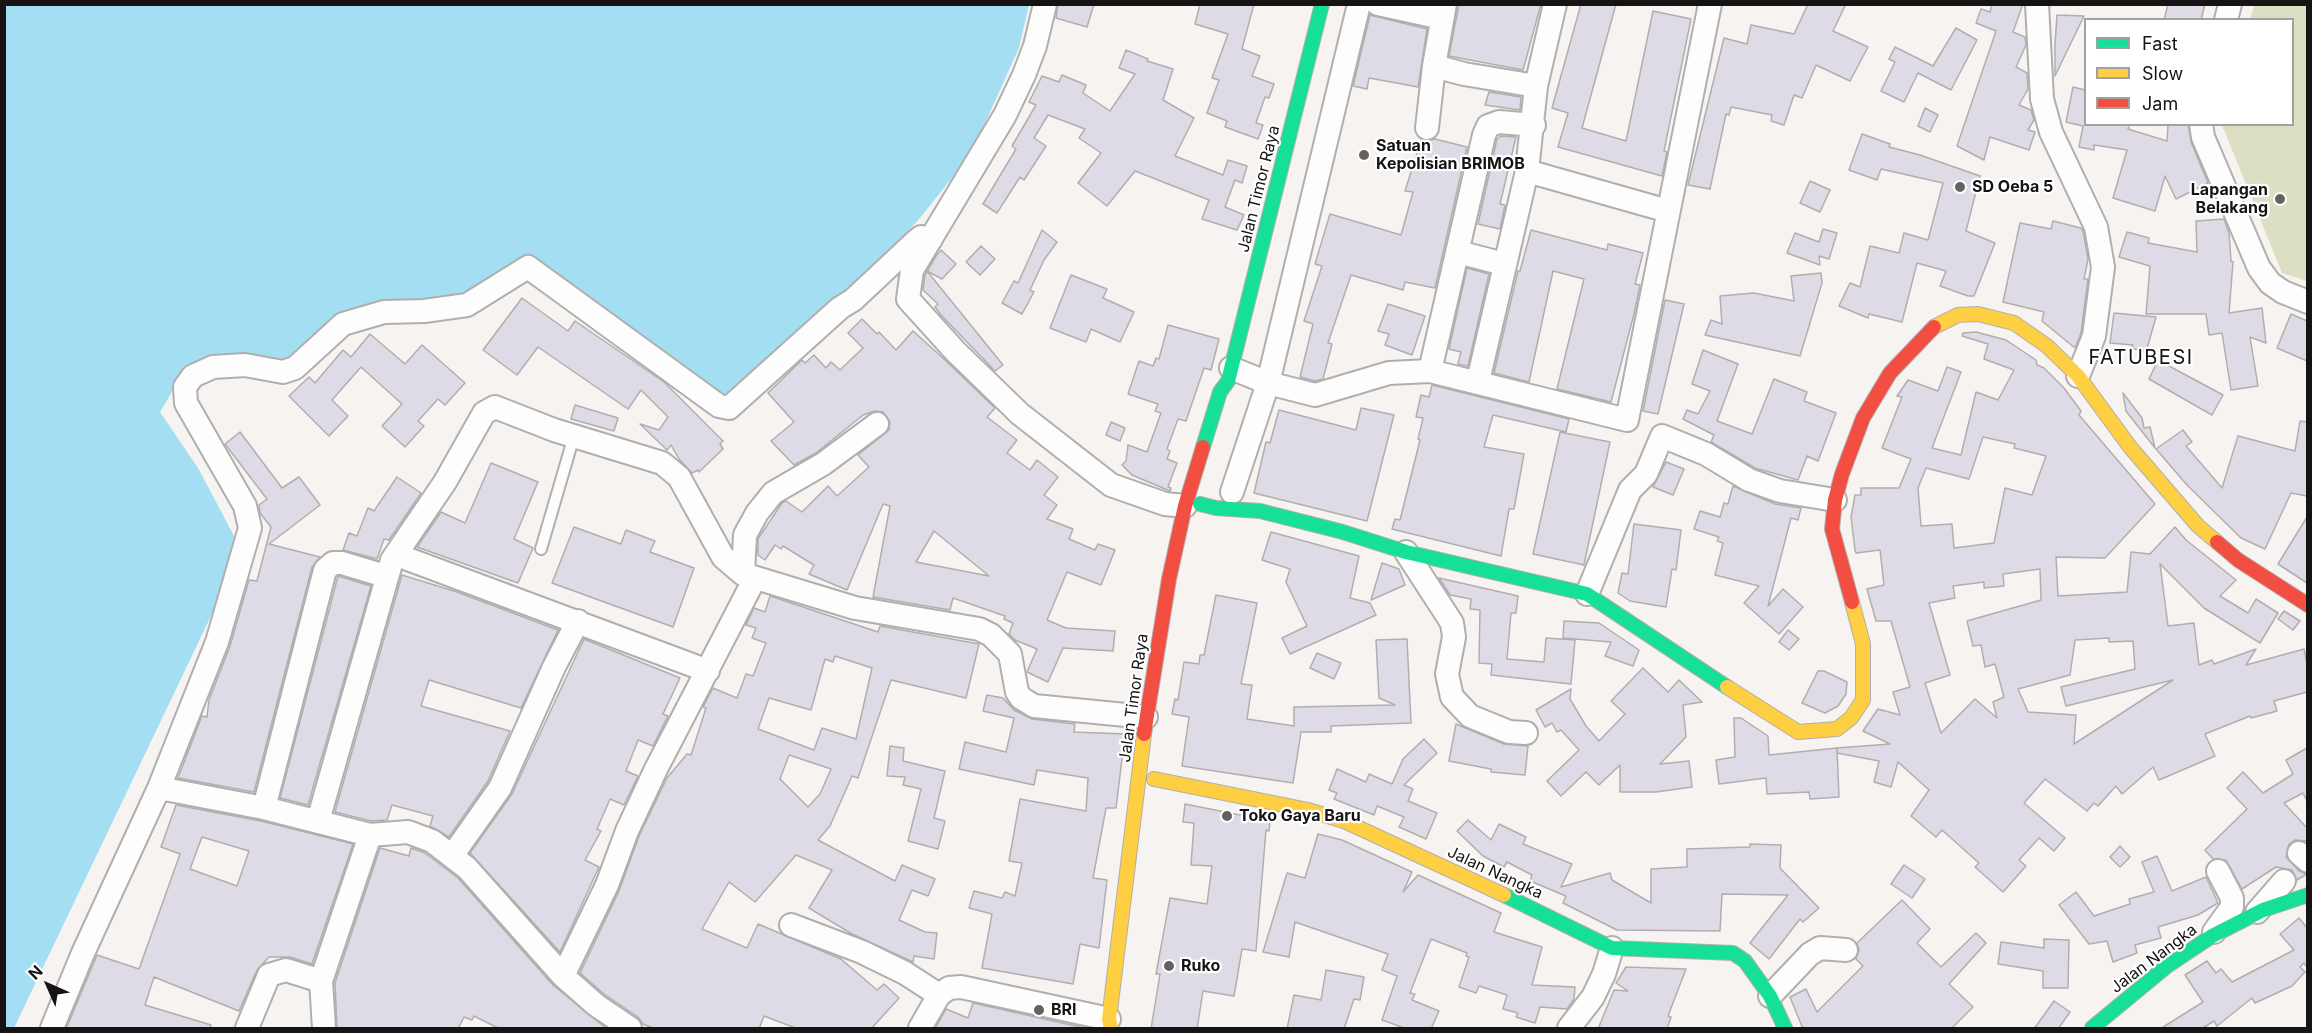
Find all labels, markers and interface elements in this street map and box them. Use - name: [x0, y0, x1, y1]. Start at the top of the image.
- legend: [2084, 18, 2294, 126]
- text: Fast: [2142, 33, 2178, 54]
- text: Slow: [2142, 63, 2183, 84]
- text: Jam: [2142, 93, 2178, 114]
- street label: Jalan Timor Raya: [1234, 124, 1284, 254]
- place label: Satuan Kepolisian BRIMOB: [1376, 136, 1525, 174]
- marker: Satuan Kepolisian BRIMOB: [1357, 148, 1371, 162]
- place label: SD Oeba 5: [1972, 177, 2053, 197]
- marker: SD Oeba 5: [1953, 180, 1967, 194]
- place label: Lapangan Belakang: [2191, 180, 2268, 218]
- marker: Lapangan Belakang: [2273, 192, 2287, 206]
- district label: FATUBESI: [2088, 346, 2194, 370]
- street label: Jalan Timor Raya: [1115, 632, 1153, 764]
- place label: Toko Gaya Baru: [1239, 806, 1361, 826]
- marker: Toko Gaya Baru: [1220, 809, 1234, 823]
- street label: Jalan Nangka: [1444, 843, 1546, 903]
- street label: Jalan Nangka: [2107, 920, 2201, 998]
- north arrow: [18, 955, 78, 1015]
- place label: Ruko: [1181, 956, 1220, 976]
- marker: Ruko: [1162, 959, 1176, 973]
- text: N: [24, 961, 47, 984]
- place label: BRI: [1051, 1000, 1077, 1020]
- marker: BRI: [1032, 1003, 1046, 1017]

